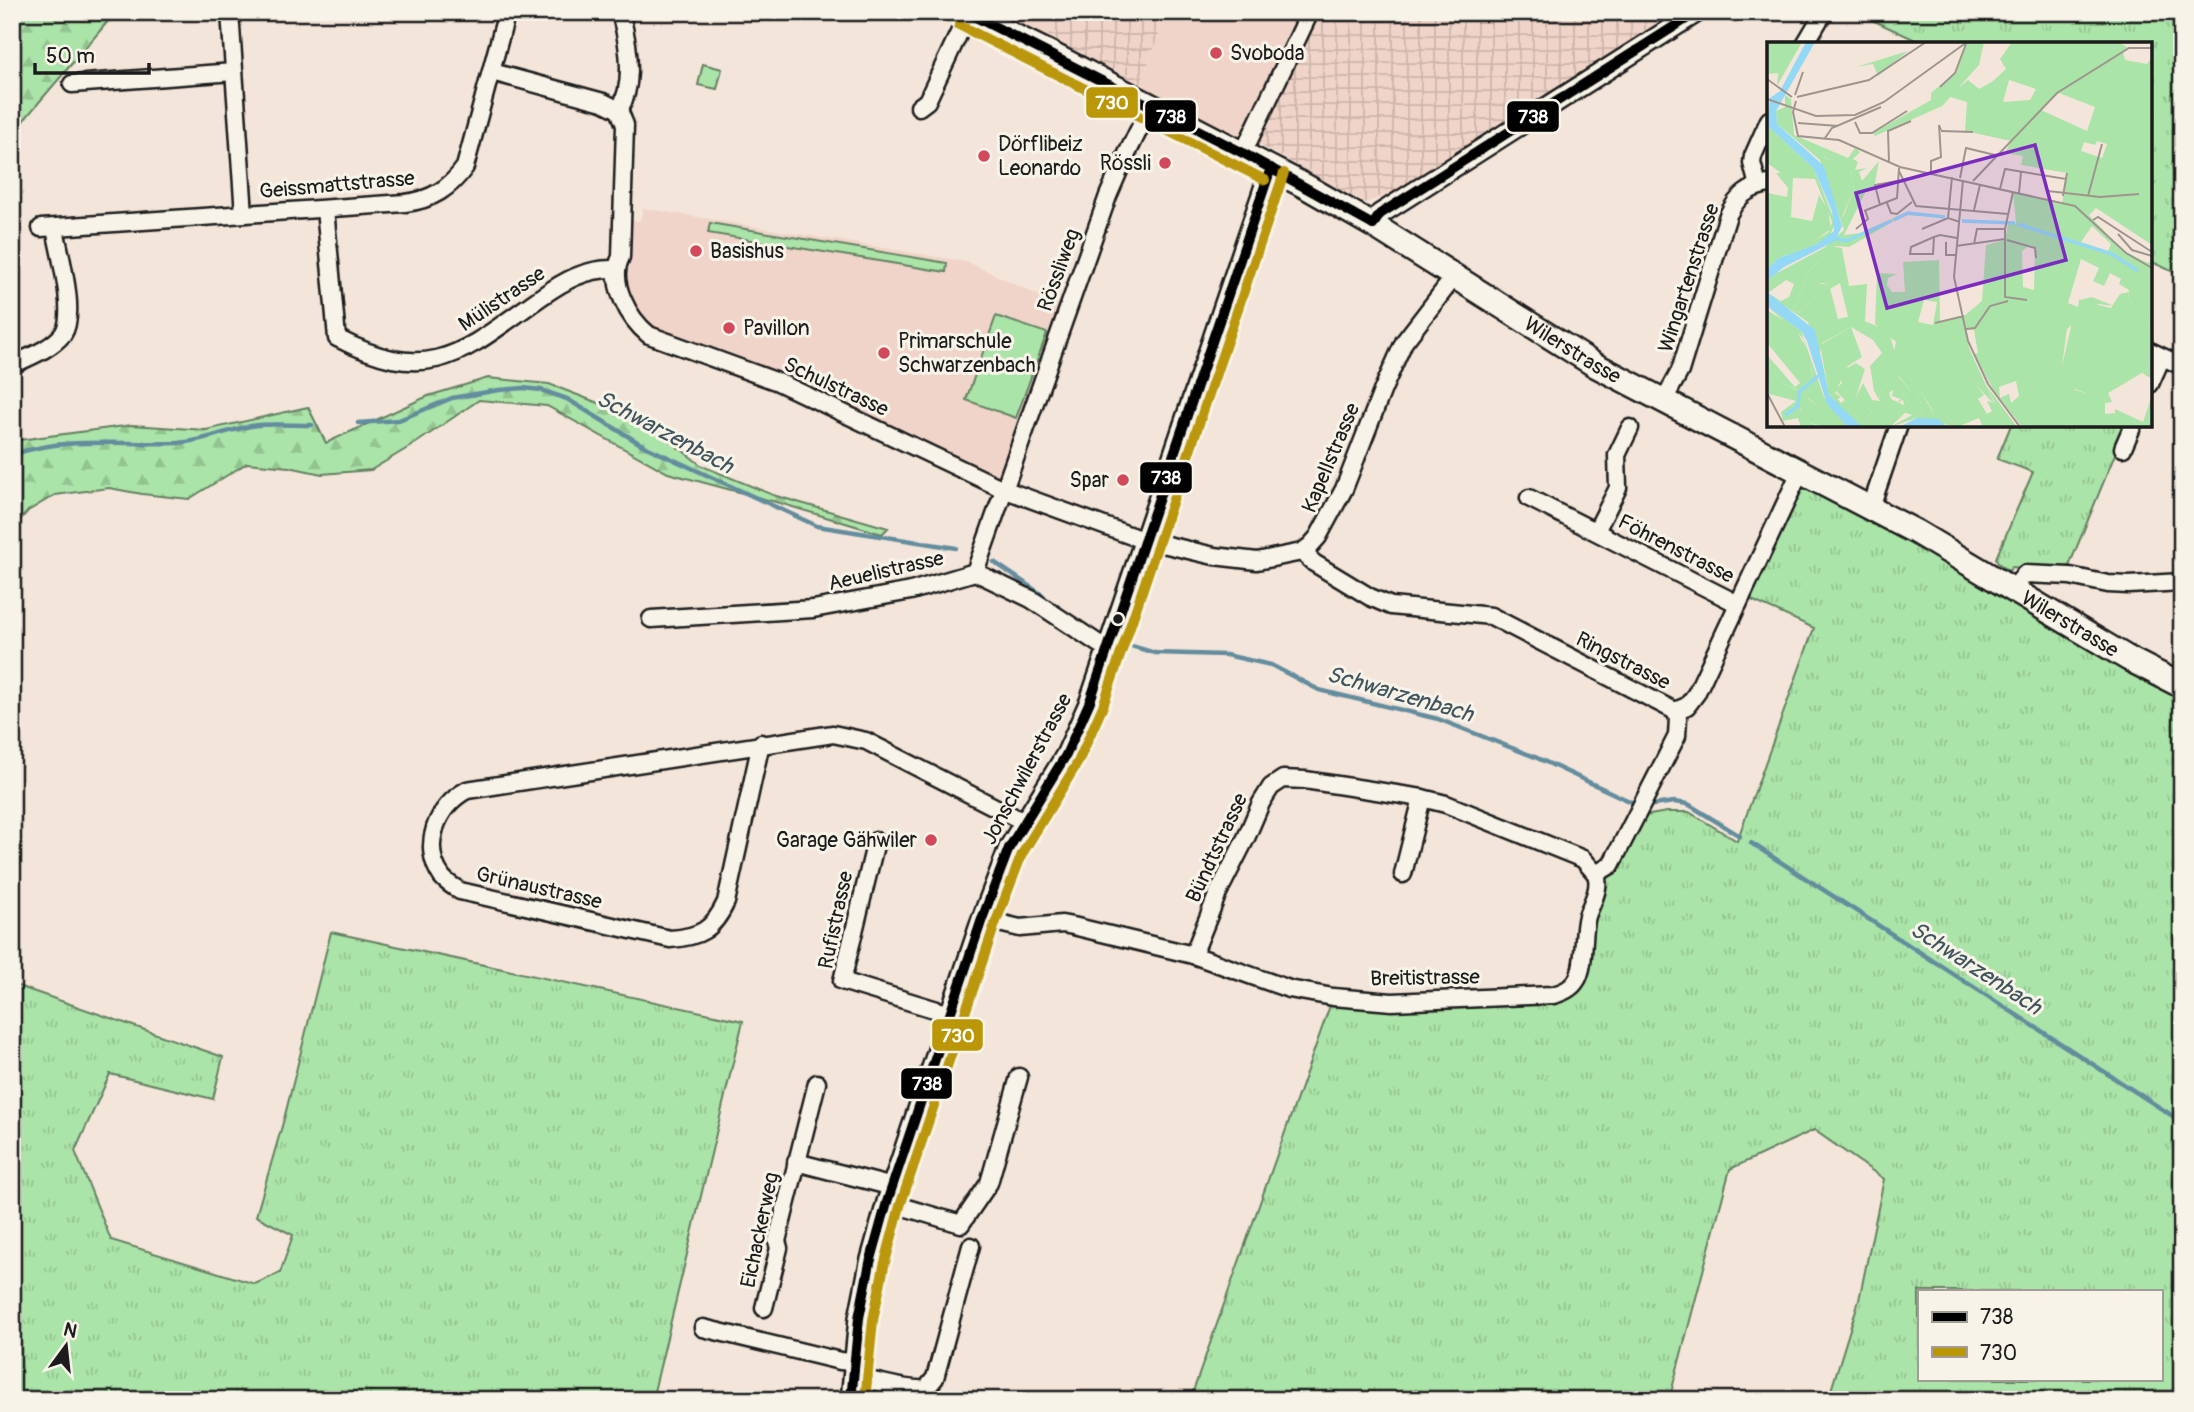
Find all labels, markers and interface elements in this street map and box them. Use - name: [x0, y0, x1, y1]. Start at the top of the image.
- scale bar: [35, 32, 149, 76]
- place label: Svoboda: [1230, 40, 1305, 67]
- inset map: [1767, 42, 2152, 427]
- text: 50 m: [46, 43, 95, 70]
- marker: Svoboda: [1208, 45, 1224, 61]
- line badge: 730: [1085, 86, 1139, 119]
- text: 730: [1095, 91, 1129, 115]
- line badge: 738: [1144, 99, 1197, 133]
- line badge: 738: [1506, 100, 1560, 133]
- text: 738: [1156, 105, 1187, 129]
- text: 738: [1518, 105, 1549, 129]
- place label: Dörflibeiz Leonardo: [998, 131, 1083, 182]
- marker: Dörflibeiz Leonardo: [976, 148, 992, 164]
- place label: Rössli: [1100, 150, 1151, 177]
- marker: Rössli: [1157, 155, 1173, 171]
- street label: Geissmattstrasse: [258, 165, 416, 205]
- street label: Wingartenstrasse: [1652, 199, 1726, 356]
- street label: Rössliweg: [1032, 225, 1086, 315]
- place label: Basishus: [710, 238, 785, 265]
- marker: Basishus: [688, 243, 704, 259]
- street label: Mülistrasse: [453, 260, 551, 338]
- street label: Wilerstrasse: [1519, 310, 1626, 390]
- place label: Pavillon: [743, 315, 810, 342]
- marker: Pavillon: [721, 320, 737, 336]
- place label: Primarschule Schwarzenbach: [898, 328, 1036, 379]
- marker: Primarschule Schwarzenbach: [876, 345, 892, 361]
- street label: Schulstrasse: [779, 351, 893, 423]
- water label: Schwarzenbach: [592, 384, 739, 481]
- street label: Kapellstrasse: [1296, 398, 1367, 517]
- line badge: 738: [1139, 461, 1193, 494]
- text: 738: [1151, 466, 1182, 490]
- place label: Spar: [1070, 467, 1109, 494]
- marker: Spar: [1115, 472, 1131, 488]
- street label: Föhrenstrasse: [1613, 508, 1739, 590]
- street label: Aeuelistrasse: [826, 544, 947, 597]
- street label: Wilerstrasse: [2016, 584, 2124, 664]
- unlabelled marker: [1111, 612, 1125, 626]
- street label: Ringstrasse: [1571, 626, 1675, 697]
- water label: Schwarzenbach: [1324, 659, 1478, 729]
- street label: Jonschwilerstrasse: [976, 688, 1079, 849]
- street label: Bündtstrasse: [1180, 788, 1254, 907]
- place label: Garage Gähwiler: [776, 827, 918, 854]
- marker: Garage Gähwiler: [923, 832, 939, 848]
- street label: Grünaustrasse: [473, 860, 605, 916]
- street label: Rufistrasse: [812, 868, 860, 971]
- water label: Schwarzenbach: [1905, 915, 2048, 1022]
- street label: Breitistrasse: [1370, 964, 1481, 992]
- line badge: 730: [931, 1018, 984, 1052]
- text: 730: [941, 1024, 975, 1048]
- line badge: 738: [900, 1067, 953, 1100]
- text: 738: [912, 1072, 943, 1096]
- street label: Eichackerweg: [735, 1170, 785, 1290]
- legend: [1918, 1290, 2162, 1380]
- text: 738: [1980, 1304, 2013, 1331]
- north arrow: [32, 1310, 102, 1380]
- text: N: [61, 1317, 80, 1344]
- text: 730: [1980, 1340, 2017, 1367]

